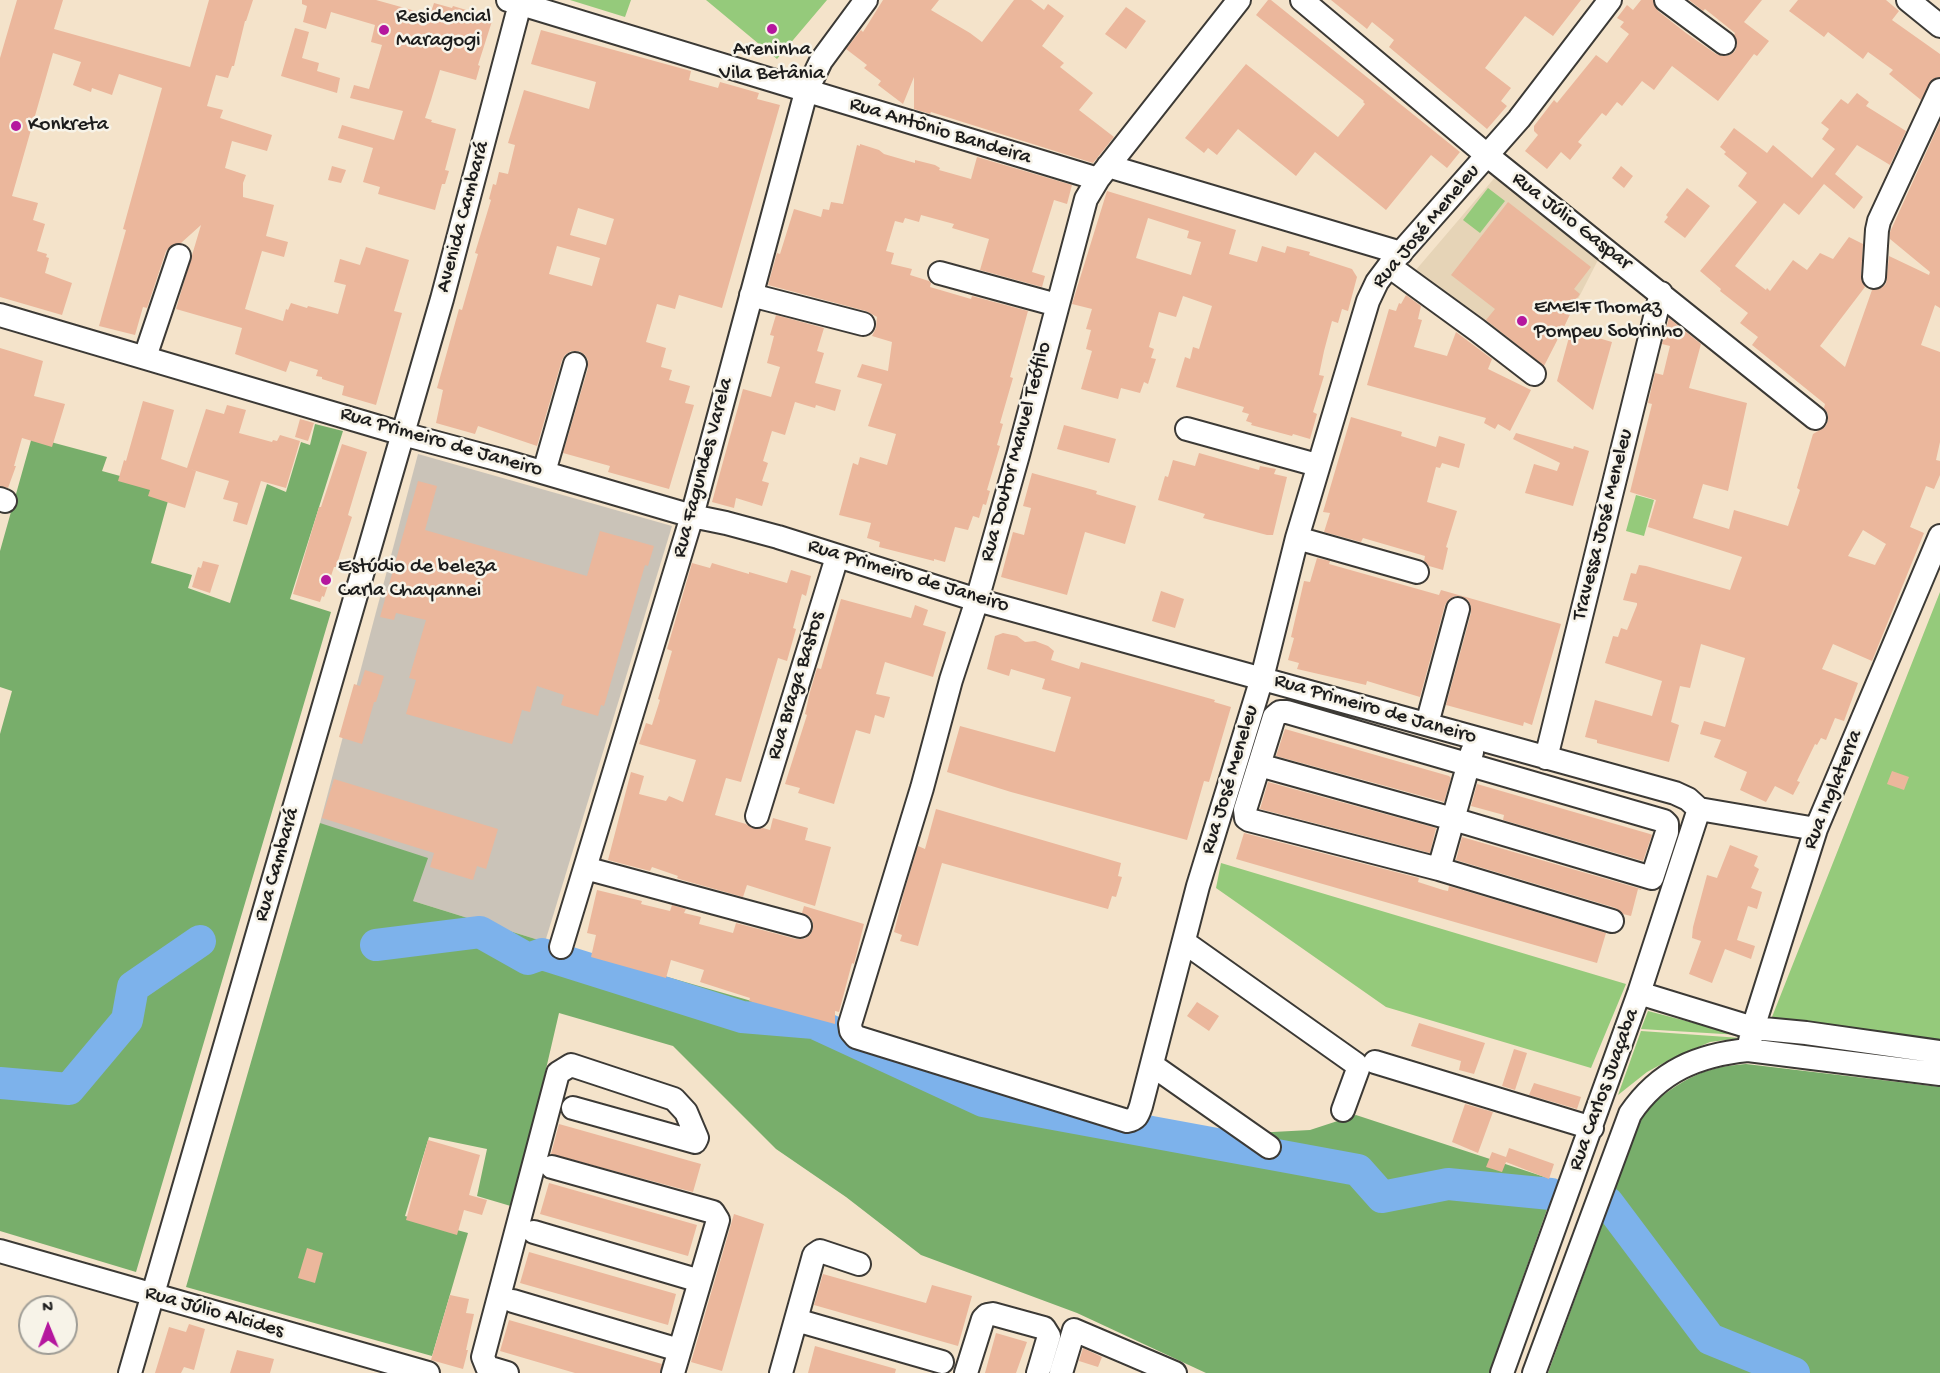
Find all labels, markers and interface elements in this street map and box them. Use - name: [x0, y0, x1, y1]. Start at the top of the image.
- place label: Residencial Maragogi: [396, 5, 491, 55]
- marker: Areninha Vila Betânia: [765, 22, 779, 36]
- marker: Residencial Maragogi: [377, 23, 391, 37]
- place label: Areninha Vila Betânia: [719, 38, 825, 88]
- street label: Rua Antônio Bandeira: [846, 92, 1034, 172]
- place label: Konkreta: [28, 113, 108, 139]
- marker: Konkreta: [9, 119, 23, 133]
- street label: Avenida Cambará: [432, 139, 496, 295]
- street label: Rua José Meneleu: [1368, 160, 1486, 294]
- street label: Rua Júlio Gaspar: [1506, 167, 1636, 277]
- place label: EMEIF Thomaz Pompeu Sobrinho: [1534, 296, 1683, 346]
- marker: EMEIF Thomaz Pompeu Sobrinho: [1515, 314, 1529, 328]
- street label: Rua Doutor Manuel Teófilo: [976, 339, 1058, 565]
- street label: Rua Fagundes Varela: [668, 375, 740, 561]
- street label: Rua Primeiro de Janeiro: [337, 402, 545, 484]
- street label: Travessa José Meneleu: [1568, 427, 1640, 623]
- street label: Rua Primeiro de Janeiro: [804, 534, 1012, 620]
- place label: Estúdio de beleza Carla Chayannei: [338, 555, 496, 605]
- marker: Estúdio de beleza Carla Chayannei: [319, 573, 333, 587]
- street label: Rua Braga Bastos: [763, 609, 831, 763]
- street label: Rua Primeiro de Janeiro: [1271, 669, 1479, 751]
- street label: Rua José Meneleu: [1196, 702, 1266, 858]
- street label: Rua Inglaterra: [1799, 727, 1869, 853]
- street label: Rua Cambará: [250, 805, 306, 925]
- street label: Rua Carlos Juaçaba: [1564, 1006, 1646, 1174]
- street label: Rua Júlio Alcides: [142, 1281, 286, 1345]
- north arrow: [18, 1295, 78, 1355]
- text: N: [42, 1299, 53, 1318]

